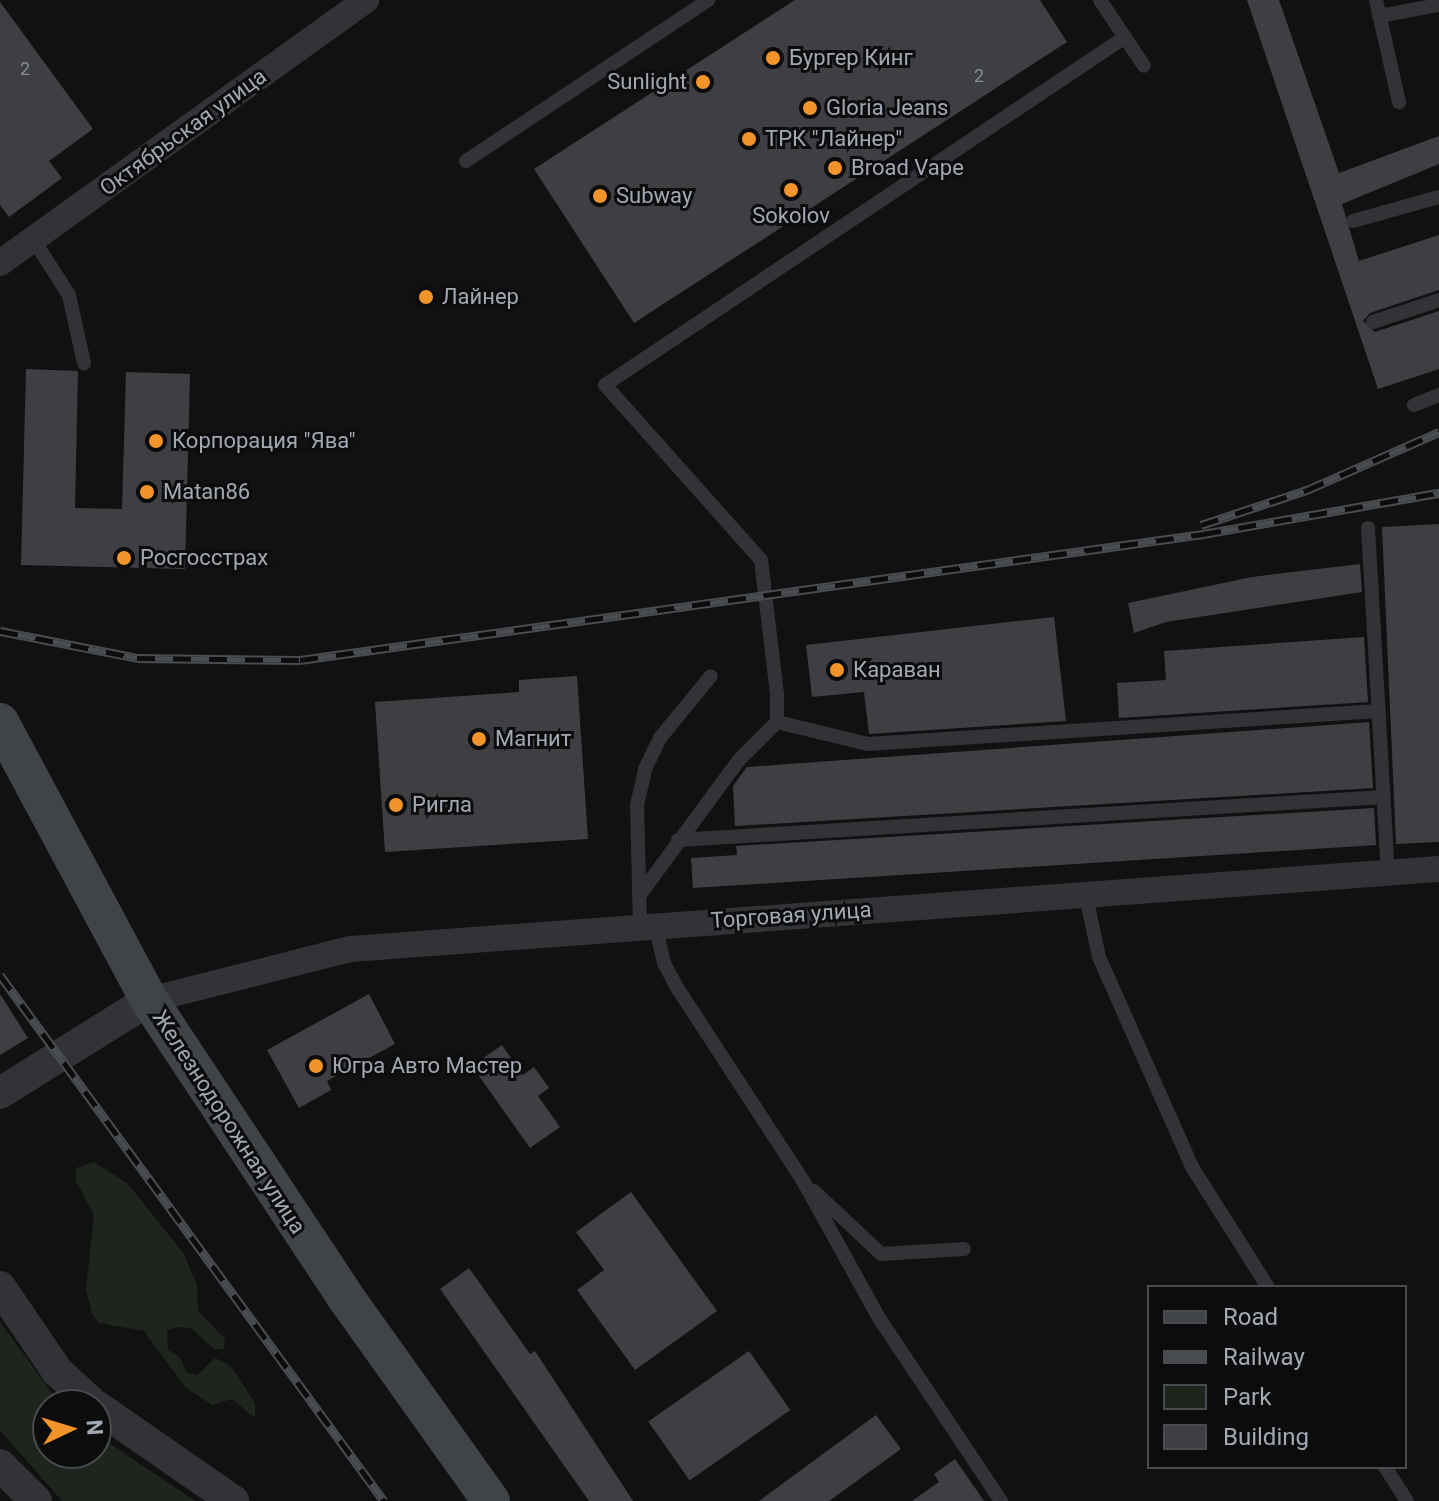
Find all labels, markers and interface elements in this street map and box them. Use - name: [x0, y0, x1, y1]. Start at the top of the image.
- place label: Бургер Кинг: [789, 45, 913, 71]
- marker: Бургер Кинг: [764, 49, 782, 67]
- house number: 2: [20, 58, 30, 80]
- street label: Октябрьская улица: [95, 63, 271, 201]
- house number: 2: [974, 65, 984, 87]
- place label: Sunlight: [607, 69, 687, 95]
- marker: Sunlight: [694, 73, 712, 91]
- place label: Gloria Jeans: [826, 95, 948, 121]
- marker: Gloria Jeans: [801, 99, 819, 117]
- place label: ТРК "Лайнер": [765, 126, 902, 152]
- marker: ТРК "Лайнер": [740, 130, 758, 148]
- place label: Broad Vape: [851, 155, 964, 181]
- marker: Broad Vape: [826, 159, 844, 177]
- marker: Sokolov: [782, 181, 800, 199]
- place label: Subway: [616, 183, 692, 209]
- marker: Subway: [591, 187, 609, 205]
- place label: Sokolov: [752, 203, 830, 229]
- place label: Лайнер: [442, 284, 519, 310]
- marker: Лайнер: [417, 288, 435, 306]
- place label: Корпорация "Ява": [172, 428, 356, 454]
- marker: Корпорация "Ява": [147, 432, 165, 450]
- place label: Matan86: [163, 479, 250, 505]
- marker: Matan86: [138, 483, 156, 501]
- place label: Росгосстрах: [140, 545, 268, 571]
- marker: Росгосстрах: [115, 549, 133, 567]
- place label: Караван: [853, 657, 941, 683]
- marker: Караван: [828, 661, 846, 679]
- place label: Магнит: [495, 726, 571, 752]
- marker: Магнит: [470, 730, 488, 748]
- place label: Ригла: [412, 792, 472, 818]
- marker: Ригла: [387, 796, 405, 814]
- street label: Торговая улица: [710, 896, 872, 934]
- street label: Железнодорожная улица: [147, 1005, 311, 1239]
- place label: Югра Авто Мастер: [332, 1053, 522, 1079]
- marker: Югра Авто Мастер: [307, 1057, 325, 1075]
- legend: [1147, 1285, 1407, 1469]
- text: Road: [1223, 1303, 1278, 1331]
- text: Railway: [1223, 1343, 1305, 1371]
- text: Park: [1223, 1383, 1271, 1411]
- north arrow: [32, 1389, 112, 1469]
- text: N: [81, 1419, 107, 1436]
- text: Building: [1223, 1423, 1309, 1451]

